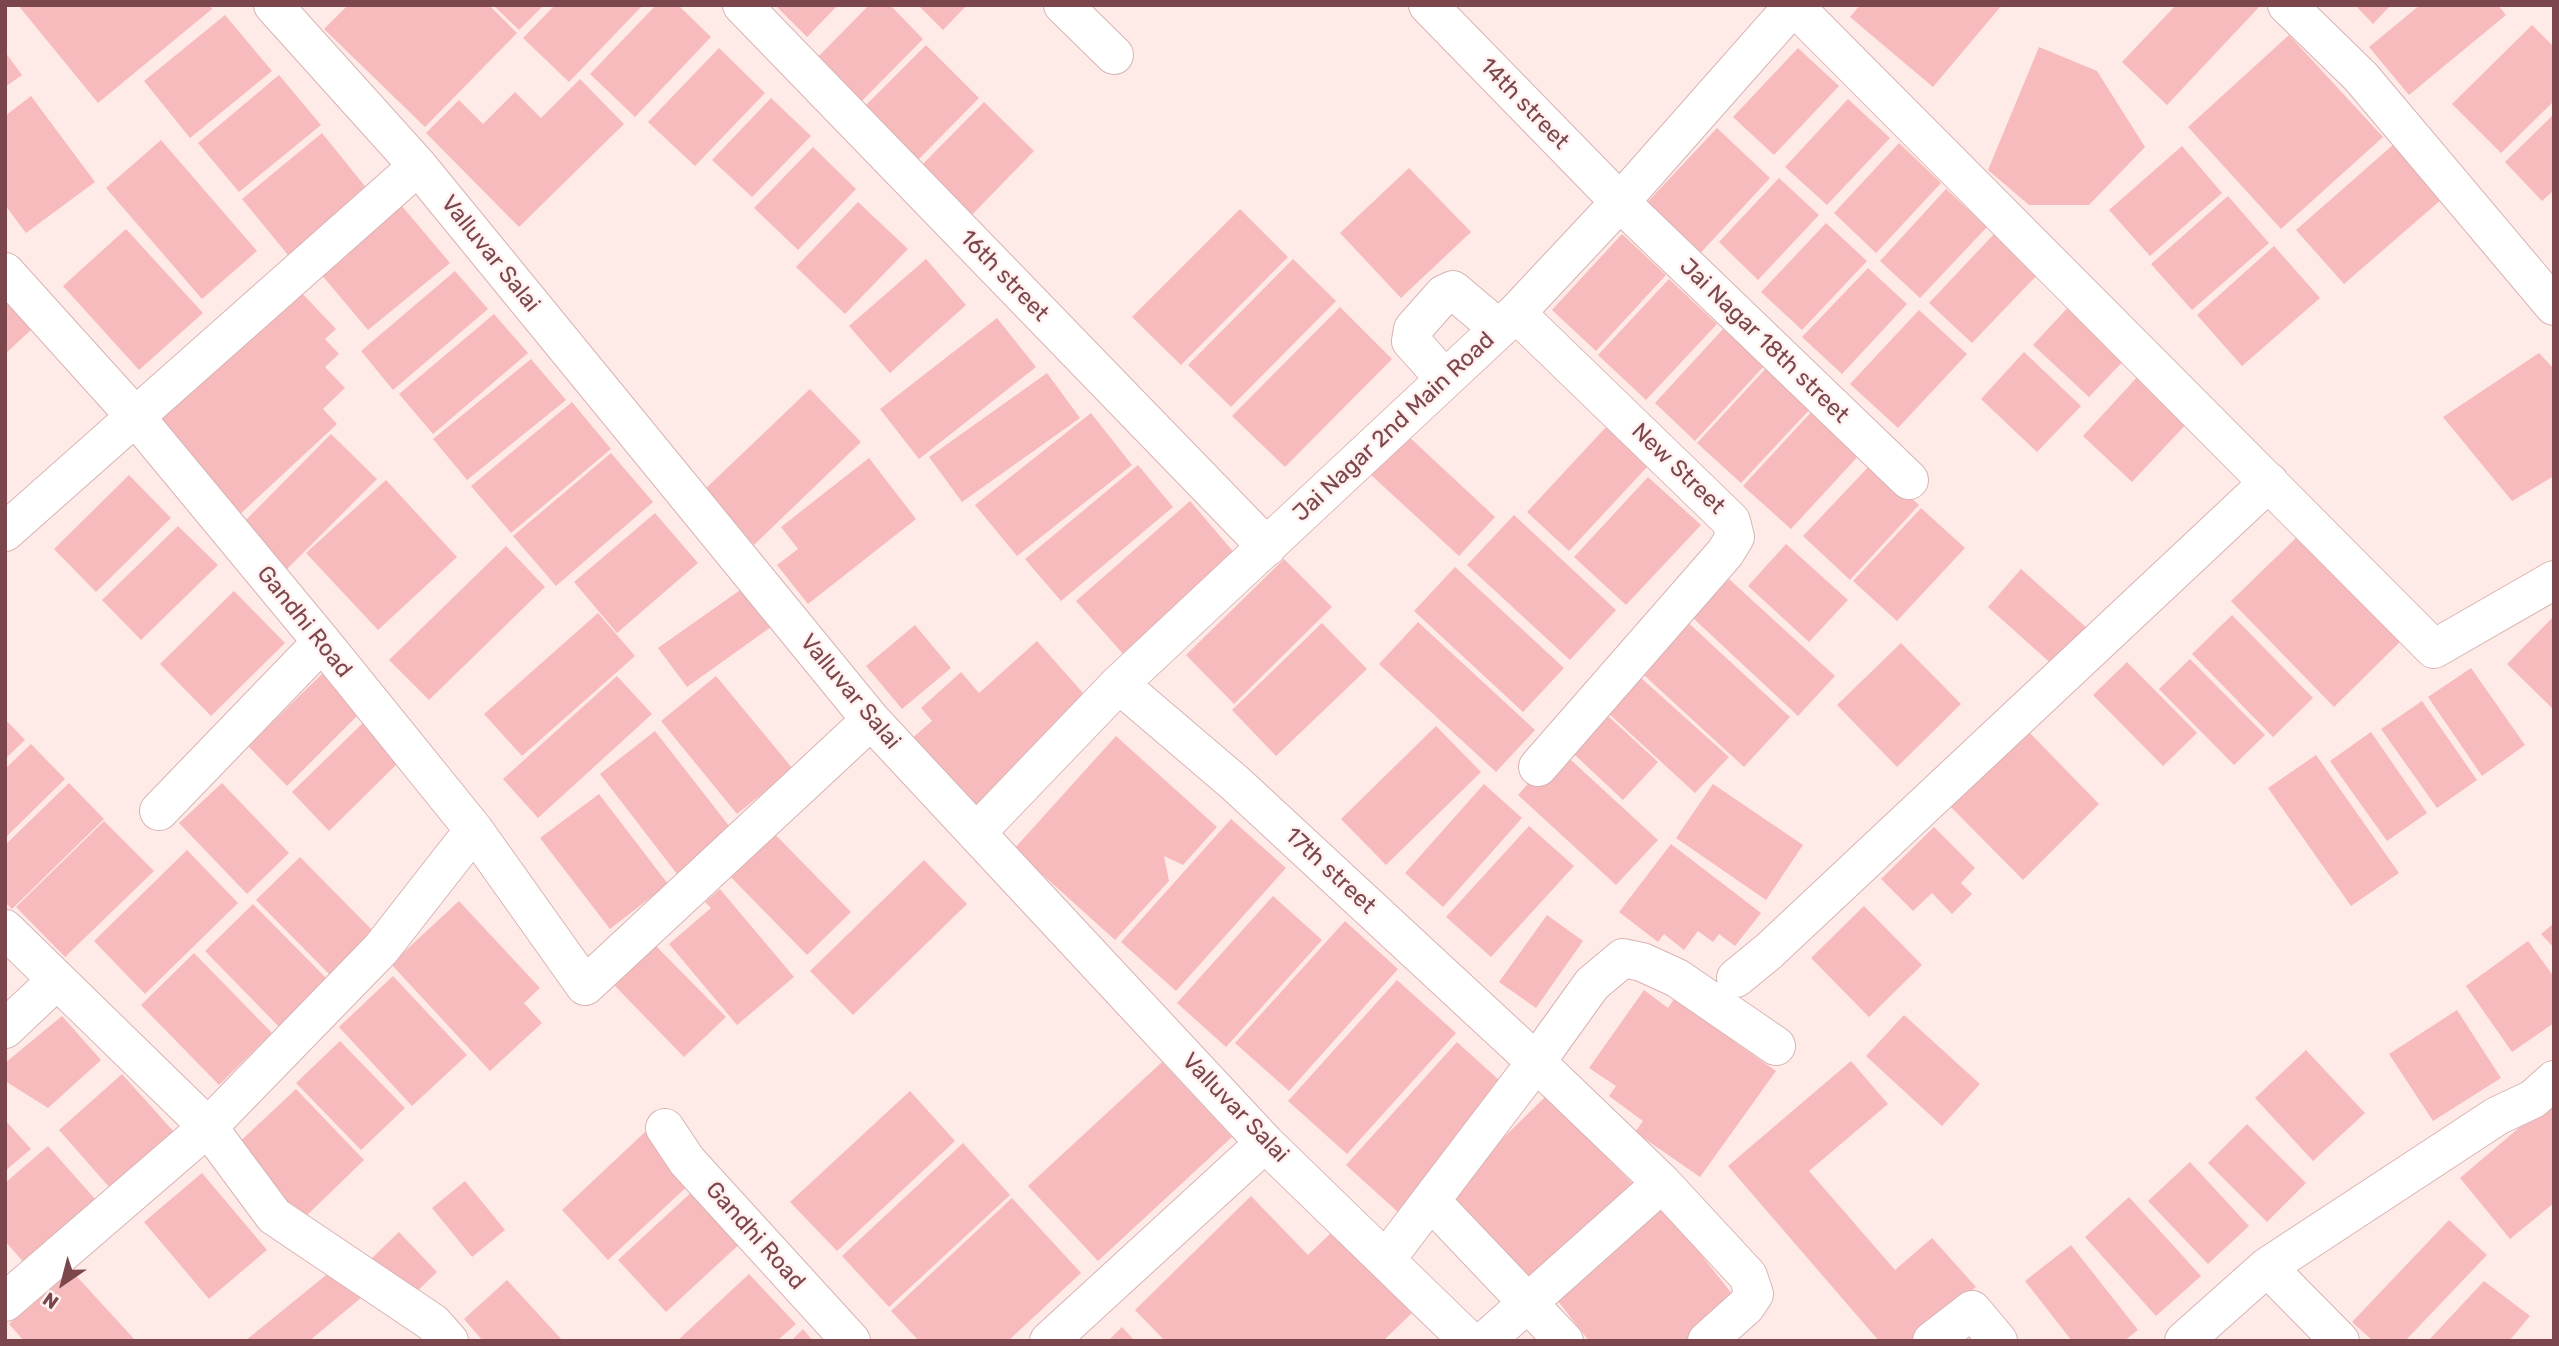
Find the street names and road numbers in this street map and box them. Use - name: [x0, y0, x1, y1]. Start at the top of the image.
- street label: 14th street: [1474, 52, 1574, 156]
- street label: Valluvar Salai: [435, 190, 545, 318]
- street label: 16th street: [954, 225, 1054, 327]
- street label: Jai Nagar 18th street: [1674, 253, 1854, 429]
- street label: Jai Nagar 2nd Main Road: [1288, 326, 1500, 528]
- street label: New Street: [1626, 418, 1730, 520]
- street label: Gandhi Road: [251, 561, 357, 683]
- street label: Valluvar Salai: [794, 629, 906, 755]
- street label: 17th street: [1279, 822, 1381, 920]
- street label: Valluvar Salai: [1176, 1047, 1294, 1169]
- street label: Gandhi Road: [699, 1176, 811, 1296]

